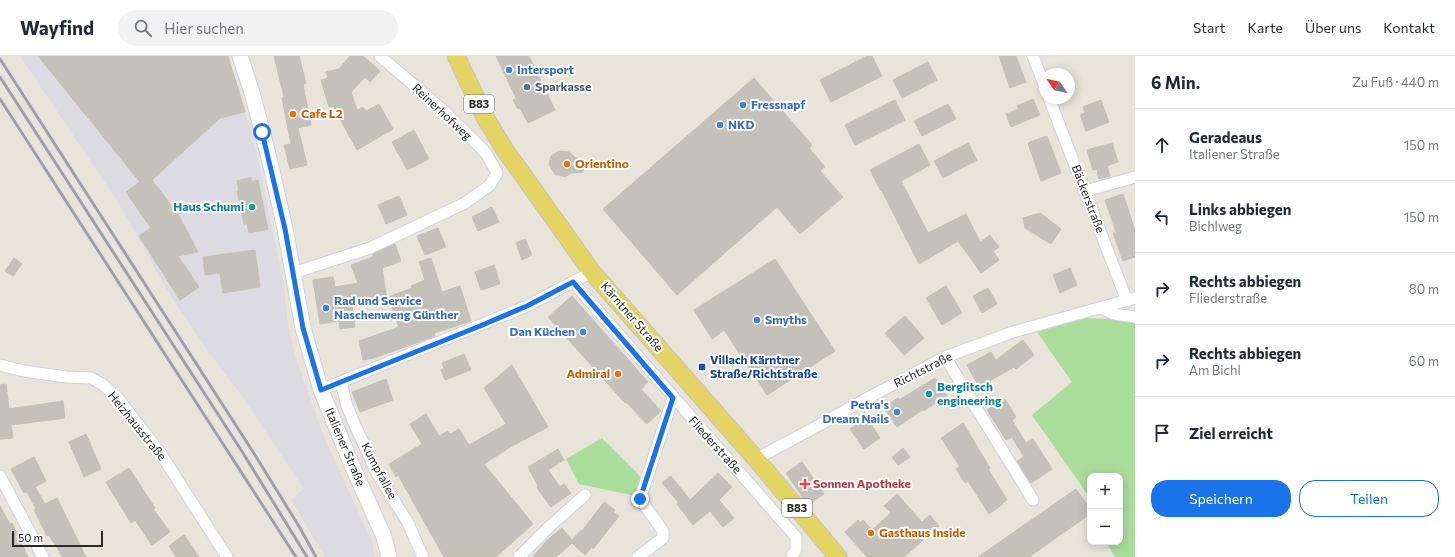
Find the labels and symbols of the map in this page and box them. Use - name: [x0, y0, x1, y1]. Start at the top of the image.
- place label: Intersport: [517, 62, 574, 76]
- marker: Intersport: [504, 65, 514, 75]
- north arrow: [1039, 68, 1075, 104]
- place label: Sparkasse: [535, 79, 591, 93]
- street label: Reinerhofweg: [410, 80, 476, 143]
- marker: Sparkasse: [522, 82, 532, 92]
- road number: B83: [464, 95, 494, 113]
- place label: Fressnapf: [751, 97, 805, 111]
- marker: Fressnapf: [738, 100, 748, 110]
- place label: Cafe L2: [301, 106, 343, 120]
- marker: Cafe L2: [288, 109, 298, 119]
- place label: NKD: [728, 117, 754, 131]
- marker: NKD: [715, 120, 725, 130]
- route start: [253, 123, 271, 141]
- place label: Orientino: [575, 156, 629, 170]
- marker: Orientino: [562, 159, 572, 169]
- street label: Bäckerstraße: [1070, 163, 1108, 235]
- place label: Haus Schumi: [173, 199, 244, 213]
- marker: Haus Schumi: [247, 202, 257, 212]
- street label: Kärntner Straße: [599, 279, 667, 354]
- place label: Rad und Service Naschenweng Günther: [334, 293, 458, 321]
- marker: Rad und Service Naschenweng Günther: [321, 303, 331, 313]
- place label: Smyths: [765, 312, 807, 326]
- marker: Smyths: [752, 315, 762, 325]
- place label: Dan Küchen: [510, 324, 575, 338]
- marker: Dan Küchen: [578, 327, 588, 337]
- street label: Richtstraße: [891, 348, 954, 390]
- place label: Villach Kärntner Straße/Richtstraße: [710, 352, 817, 380]
- marker: Villach Kärntner Straße/Richtstraße: [697, 362, 707, 372]
- place label: Admiral: [566, 366, 610, 380]
- marker: Admiral: [613, 369, 623, 379]
- place label: Berglitsch engineering: [937, 379, 1002, 407]
- street label: Heizhausstraße: [106, 388, 170, 463]
- marker: Berglitsch engineering: [924, 389, 934, 399]
- place label: Petra's Dream Nails: [822, 397, 889, 425]
- street label: Italiener Straße: [323, 405, 369, 488]
- marker: Petra's Dream Nails: [892, 407, 902, 417]
- street label: Fliederstraße: [686, 413, 745, 476]
- street label: Kumpfallee: [359, 440, 401, 501]
- place label: Sonnen Apotheke: [813, 476, 911, 490]
- marker: Sonnen Apotheke: [800, 479, 810, 489]
- route end: [631, 490, 649, 508]
- road number: B83: [782, 499, 812, 517]
- place label: Gasthaus Inside: [879, 525, 966, 539]
- marker: Gasthaus Inside: [866, 528, 876, 538]
- scale bar: [12, 529, 103, 548]

